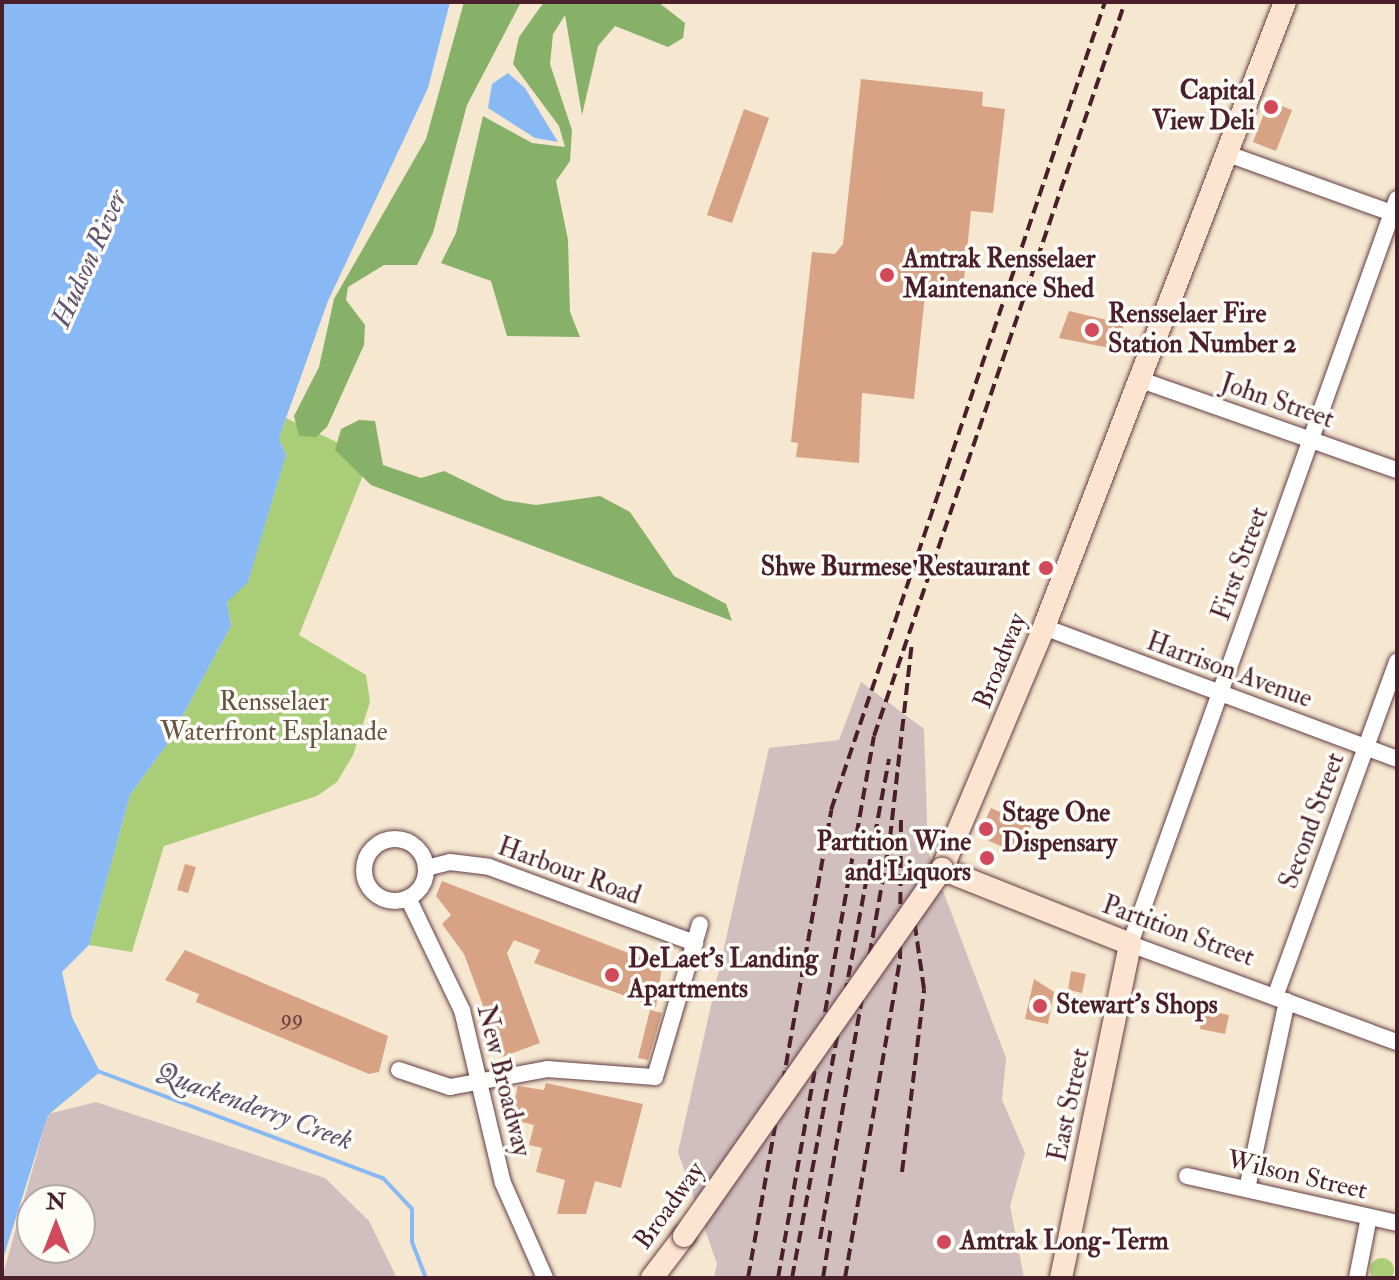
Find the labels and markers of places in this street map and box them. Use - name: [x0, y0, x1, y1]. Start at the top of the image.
- place label: Capital View Deli: [1152, 76, 1255, 138]
- marker: Capital View Deli: [1262, 98, 1280, 116]
- place label: Amtrak Rensselaer Maintenance Shed: [903, 244, 1096, 306]
- marker: Amtrak Rensselaer Maintenance Shed: [878, 266, 896, 284]
- place label: Rensselaer Fire Station Number 2: [1108, 299, 1296, 360]
- marker: Rensselaer Fire Station Number 2: [1083, 321, 1101, 339]
- place label: Shwe Burmese Restaurant: [761, 552, 1030, 584]
- marker: Shwe Burmese Restaurant: [1037, 559, 1055, 577]
- place label: Stage One Dispensary: [1002, 798, 1117, 860]
- marker: Stage One Dispensary: [977, 820, 995, 838]
- place label: Partition Wine and Liquors: [817, 827, 971, 888]
- marker: Partition Wine and Liquors: [978, 849, 996, 867]
- place label: DeLaet's Landing Apartments: [628, 944, 818, 1006]
- marker: DeLaet's Landing Apartments: [603, 966, 621, 984]
- place label: Stewart's Shops: [1056, 990, 1218, 1022]
- marker: Stewart's Shops: [1031, 997, 1049, 1015]
- place label: Amtrak Long-Term: [960, 1226, 1169, 1258]
- marker: Amtrak Long-Term: [935, 1233, 953, 1251]

